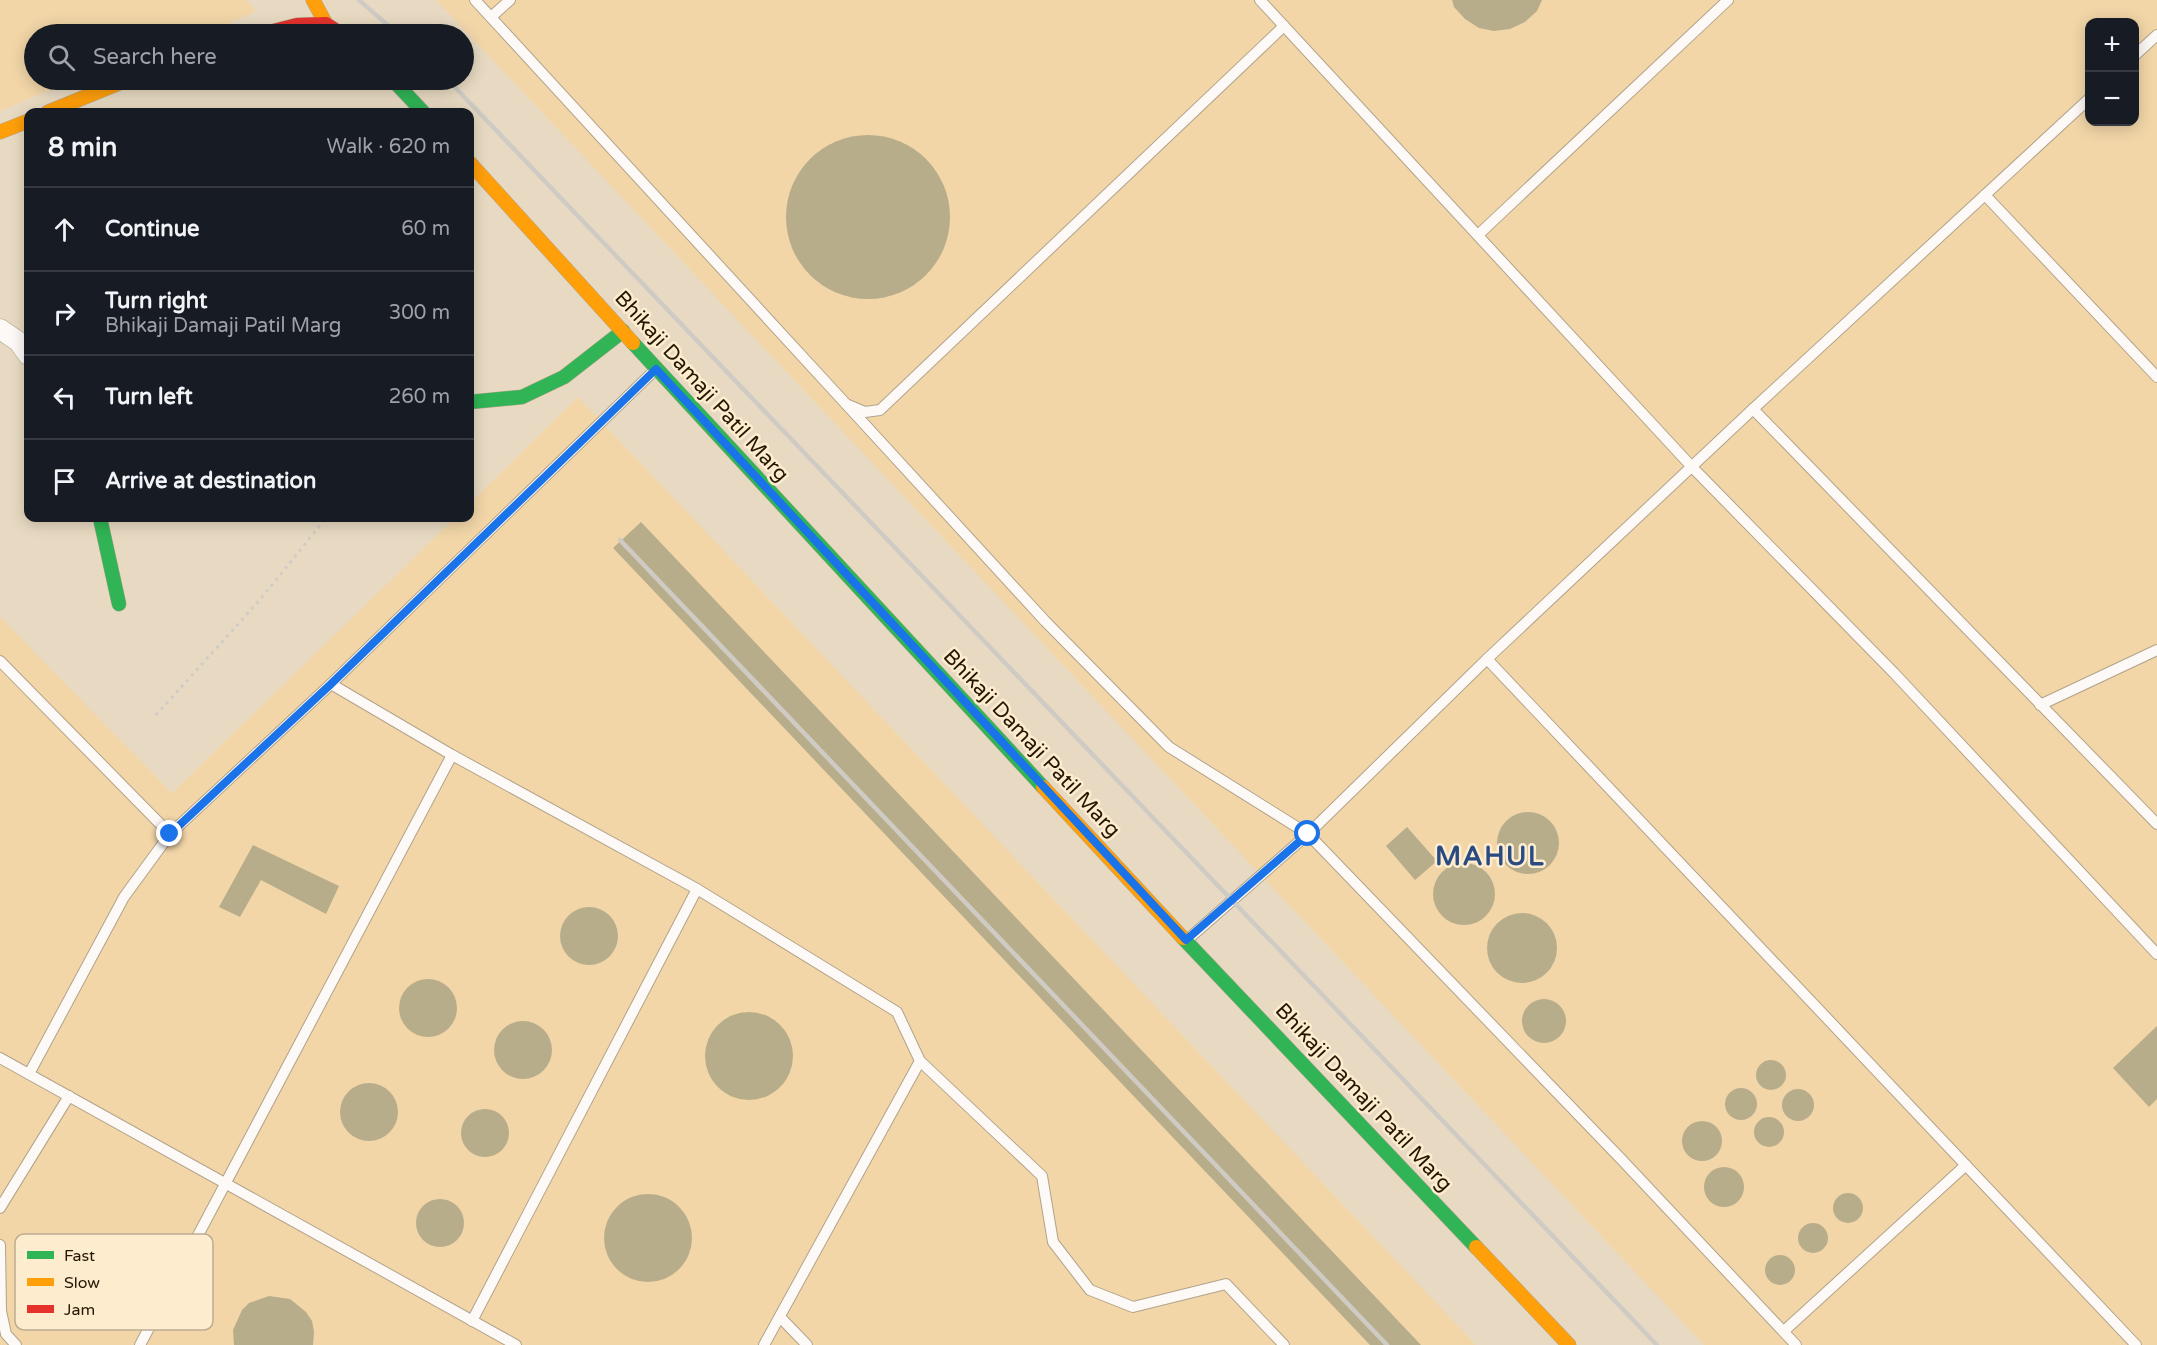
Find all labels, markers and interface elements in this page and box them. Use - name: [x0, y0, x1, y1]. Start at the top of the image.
- map controls: [2085, 18, 2139, 126]
- button: +: [2085, 18, 2139, 72]
- search box: [24, 24, 474, 90]
- icon: search: [45, 41, 78, 74]
- text: Search here: [93, 44, 217, 70]
- button: −: [2085, 72, 2139, 126]
- text: 8 min: [48, 132, 117, 163]
- text: Walk · 620 m: [327, 135, 450, 159]
- icon: ahead: [48, 213, 81, 246]
- text: Continue: [105, 216, 200, 242]
- text: 60 m: [401, 217, 450, 241]
- street label: Bhikaji Damaji Patil Marg: [609, 286, 794, 487]
- text: Turn right: [105, 288, 207, 314]
- icon: right: [48, 297, 81, 330]
- text: 300 m: [389, 301, 450, 325]
- text: Bhikaji Damaji Patil Marg: [105, 314, 341, 338]
- icon: left: [48, 381, 81, 414]
- text: Turn left: [105, 384, 193, 410]
- text: 260 m: [389, 385, 450, 409]
- icon: arrive: [48, 465, 81, 498]
- text: Arrive at destination: [105, 468, 316, 494]
- street label: Bhikaji Damaji Patil Marg: [938, 644, 1125, 843]
- route end: [156, 820, 182, 846]
- route start: [1294, 820, 1320, 846]
- district label: MAHUL: [1435, 840, 1545, 873]
- street label: Bhikaji Damaji Patil Marg: [1270, 998, 1457, 1197]
- legend: [15, 1234, 213, 1330]
- text: Fast: [64, 1246, 95, 1266]
- text: Slow: [64, 1273, 100, 1293]
- text: Jam: [64, 1300, 95, 1320]

